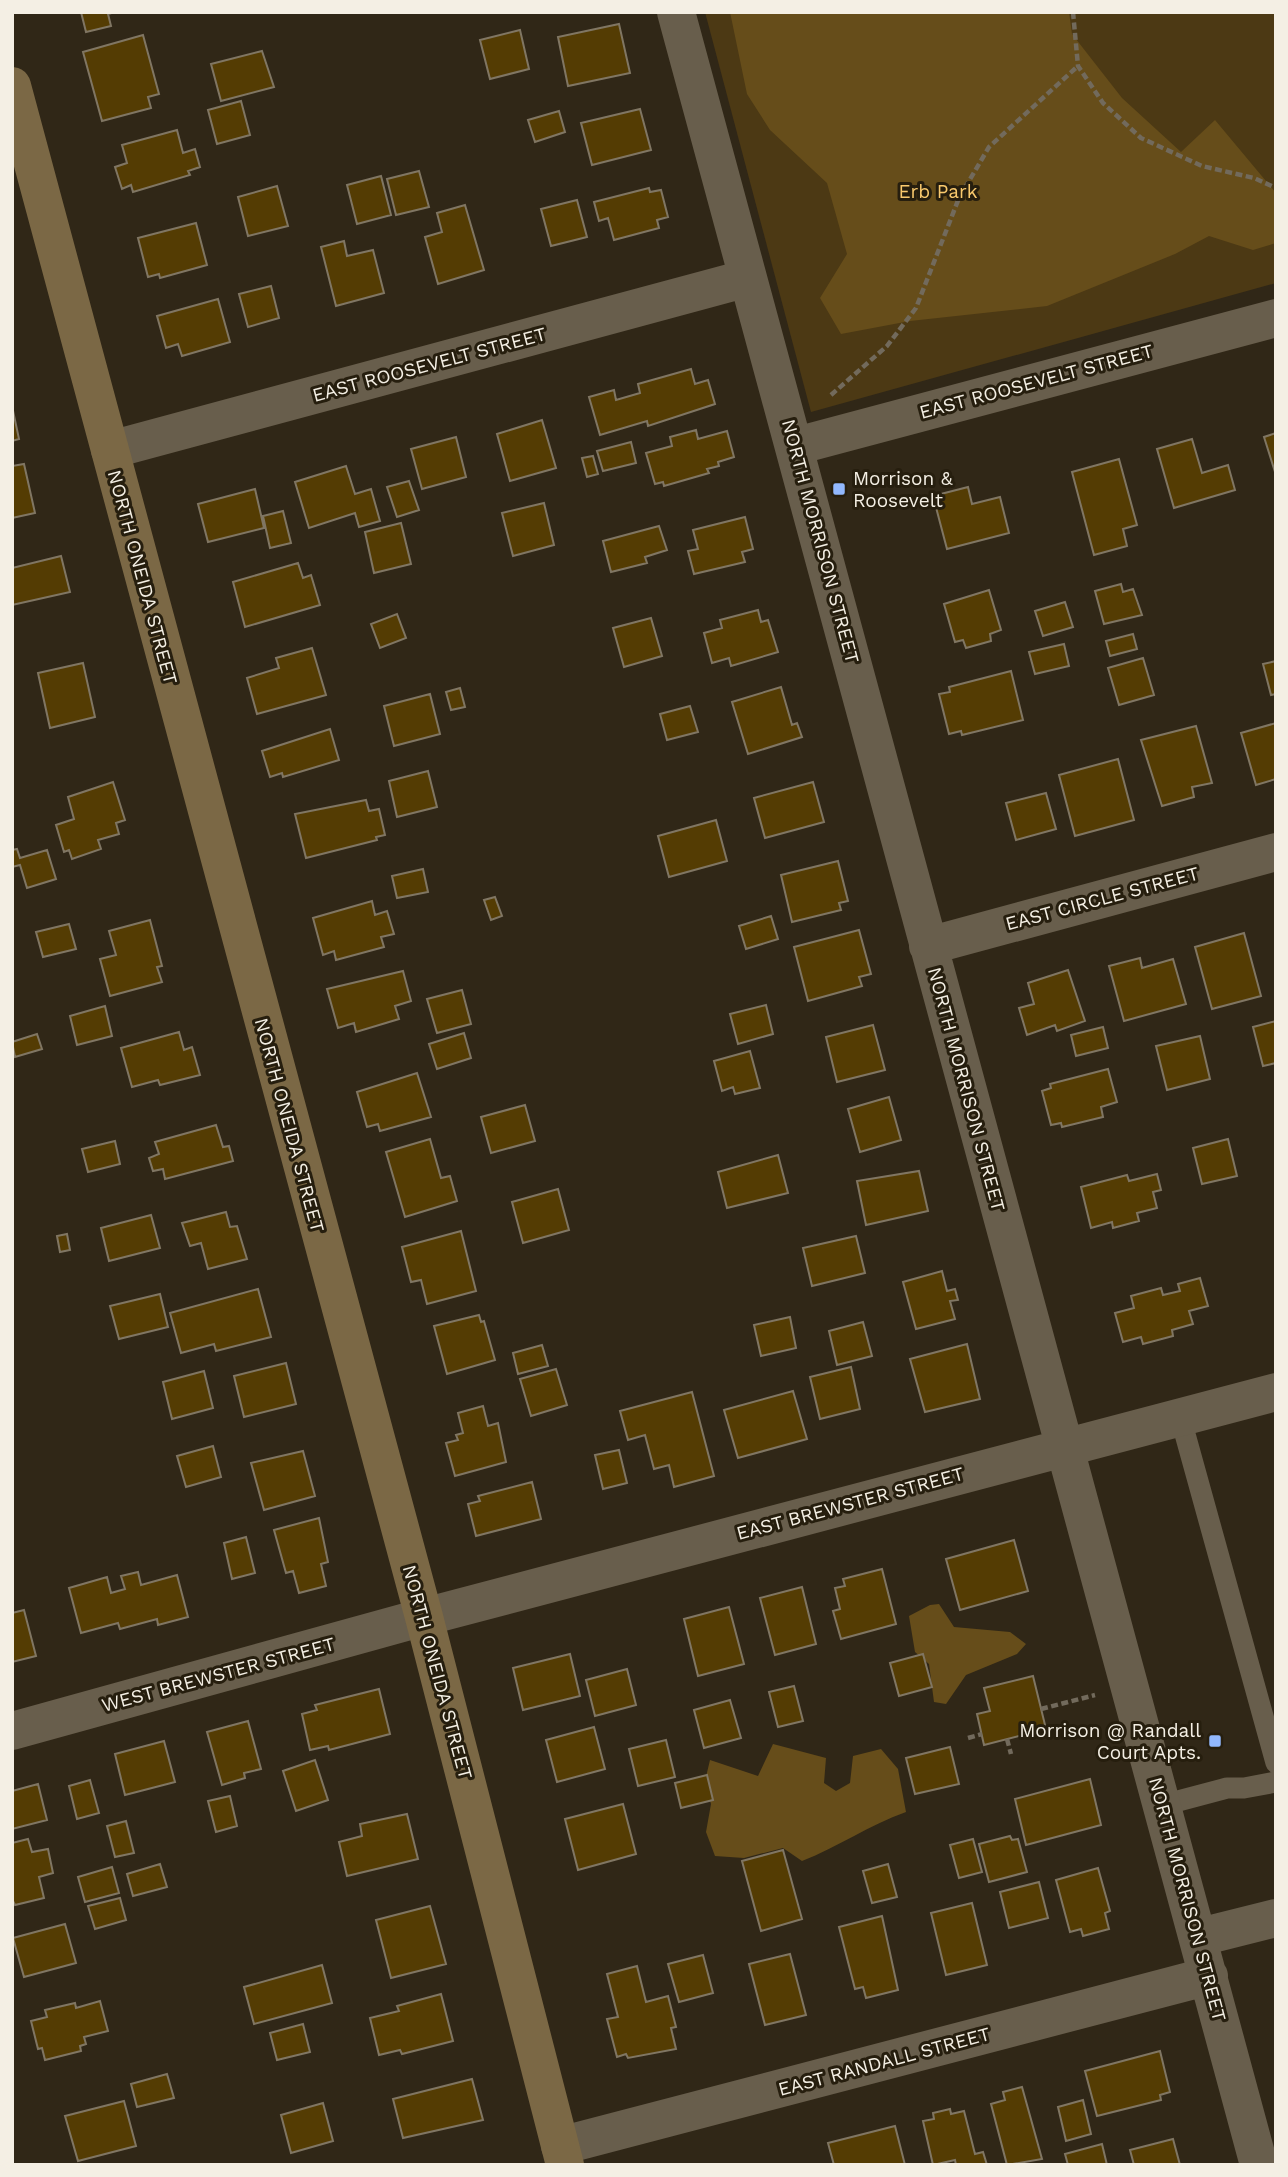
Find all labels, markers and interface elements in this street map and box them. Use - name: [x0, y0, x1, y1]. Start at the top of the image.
- park label: Erb Park: [898, 180, 978, 203]
- street label: EAST ROOSEVELT STREET: [310, 322, 549, 407]
- street label: EAST ROOSEVELT STREET: [917, 339, 1156, 424]
- street label: NORTH MORRISON STREET: [777, 416, 864, 666]
- street label: NORTH ONEIDA STREET: [103, 467, 182, 687]
- place label: Morrison & Roosevelt: [853, 467, 953, 512]
- marker: Morrison & Roosevelt: [831, 481, 847, 497]
- street label: EAST CIRCLE STREET: [1003, 862, 1201, 935]
- street label: NORTH MORRISON STREET: [923, 964, 1010, 1214]
- street label: NORTH ONEIDA STREET: [250, 1015, 329, 1235]
- street label: EAST BREWSTER STREET: [734, 1462, 966, 1545]
- street label: NORTH ONEIDA STREET: [398, 1562, 477, 1782]
- street label: WEST BREWSTER STREET: [99, 1632, 337, 1717]
- place label: Morrison @ Randall Court Apts.: [1019, 1719, 1201, 1764]
- marker: Morrison @ Randall Court Apts.: [1207, 1733, 1223, 1749]
- street label: NORTH MORRISON STREET: [1144, 1774, 1231, 2024]
- street label: EAST RANDALL STREET: [776, 2022, 993, 2101]

